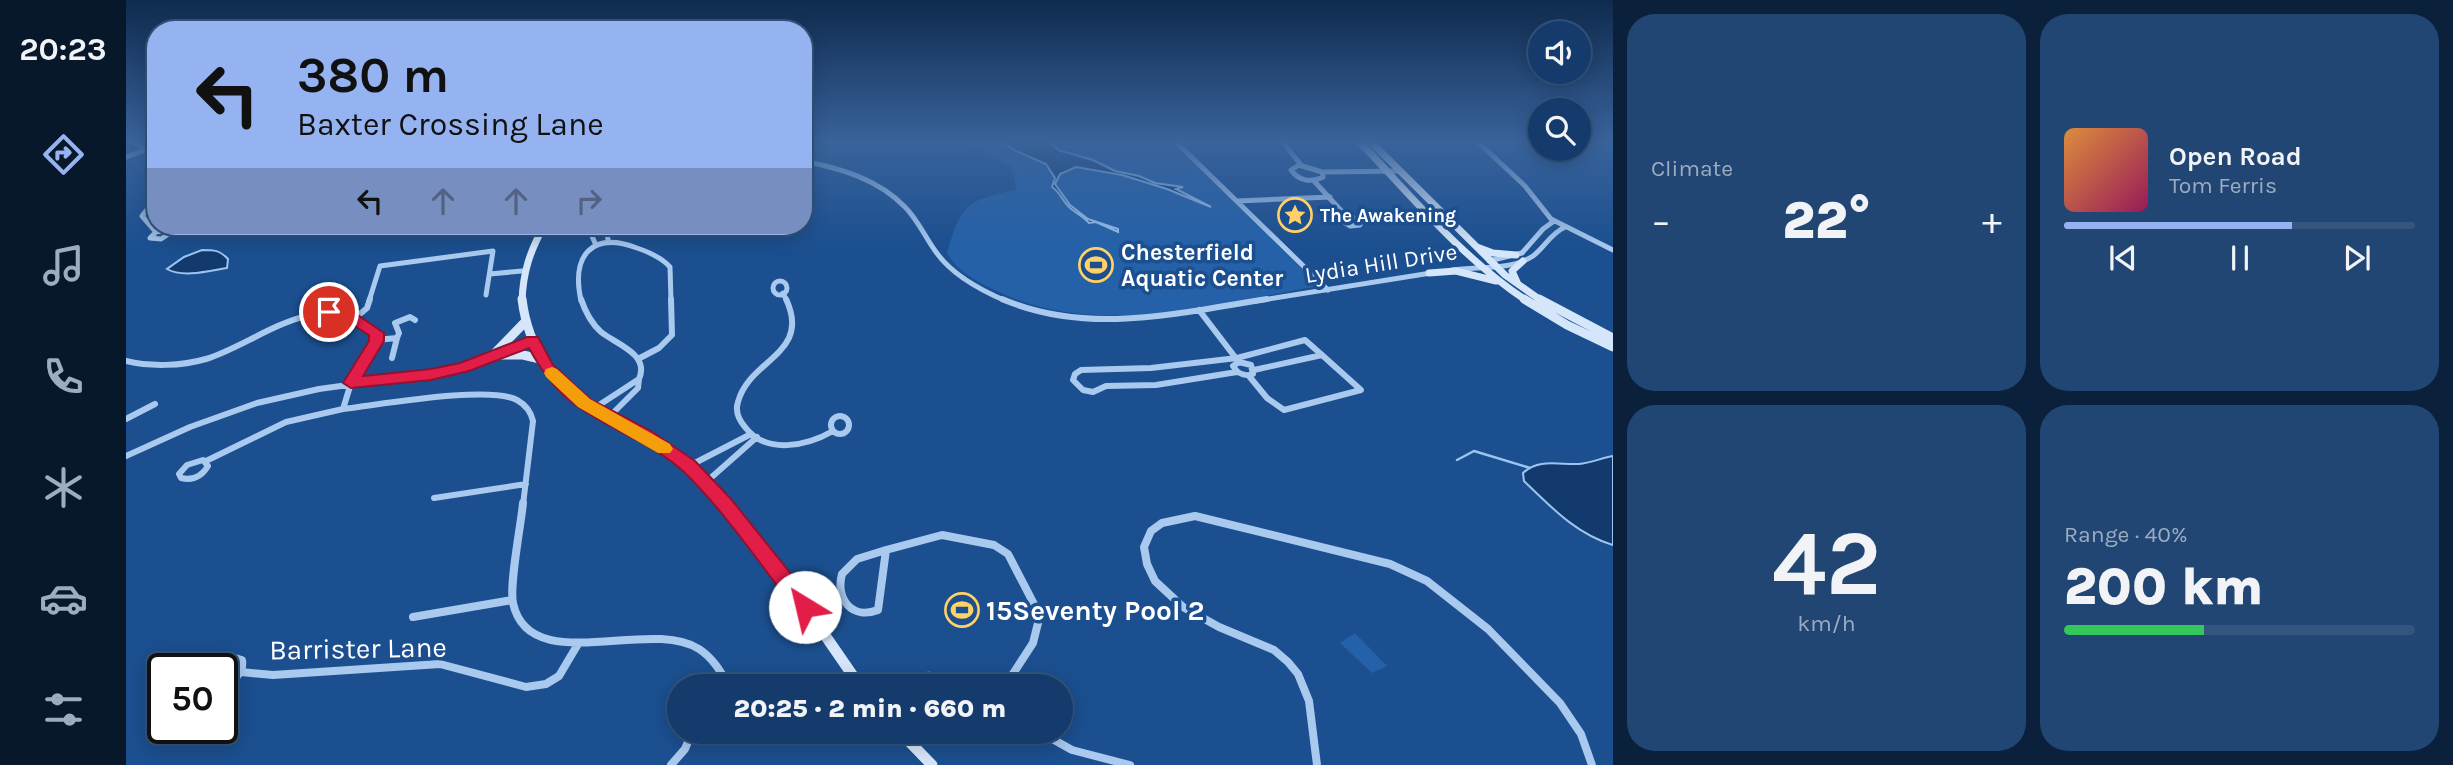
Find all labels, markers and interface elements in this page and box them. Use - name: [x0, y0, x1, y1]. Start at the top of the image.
- map controls: [1528, 21, 1591, 161]
- button: sound: [1528, 21, 1591, 84]
- text: 20:23: [19, 31, 107, 68]
- text: 380 m: [297, 47, 449, 104]
- icon: left: [182, 49, 273, 140]
- button: search: [1528, 98, 1591, 161]
- text: Baxter Crossing Lane: [297, 106, 604, 143]
- icon: directions: [39, 130, 88, 179]
- text: Open Road: [2169, 141, 2302, 172]
- text: Climate: [1651, 155, 1733, 182]
- text: Tom Ferris: [2169, 172, 2277, 199]
- icon: left: [351, 182, 389, 220]
- icon: ahead: [424, 182, 462, 220]
- icon: ahead: [497, 182, 535, 220]
- icon: right: [570, 182, 608, 220]
- text: 22°: [1782, 190, 1871, 251]
- place icon: The Awakening: [1276, 196, 1314, 234]
- text: −: [1651, 199, 1671, 244]
- text: +: [1982, 199, 2002, 244]
- place label: The Awakening: [1320, 205, 1456, 227]
- street label: Lydia Hill Drive: [1303, 238, 1459, 289]
- place label: Chesterfield Aquatic Center: [1121, 239, 1283, 292]
- icon: previous: [2104, 239, 2142, 277]
- icon: pause: [2221, 239, 2259, 277]
- icon: next: [2338, 239, 2376, 277]
- icon: music: [39, 241, 88, 290]
- sports icon: Chesterfield Aquatic Center: [1077, 246, 1115, 284]
- pin: [299, 282, 359, 342]
- icon: arrive: [310, 293, 348, 331]
- icon: phone: [39, 352, 88, 401]
- icon: climate: [39, 463, 88, 512]
- text: 42: [1772, 511, 1881, 617]
- text: Range · 40%: [2064, 521, 2188, 548]
- text: 200 km: [2064, 556, 2263, 617]
- position arrow: [768, 570, 842, 644]
- icon: car: [39, 574, 88, 623]
- sports icon: 15Seventy Pool 2: [943, 591, 981, 629]
- place label: 15Seventy Pool 2: [986, 594, 1205, 627]
- text: km/h: [1797, 610, 1856, 637]
- street label: Barrister Lane: [269, 630, 447, 667]
- speed limit sign: 50: [147, 653, 238, 744]
- icon: filters: [39, 685, 88, 734]
- text: 20:25 · 2 min · 660 m: [734, 693, 1006, 724]

